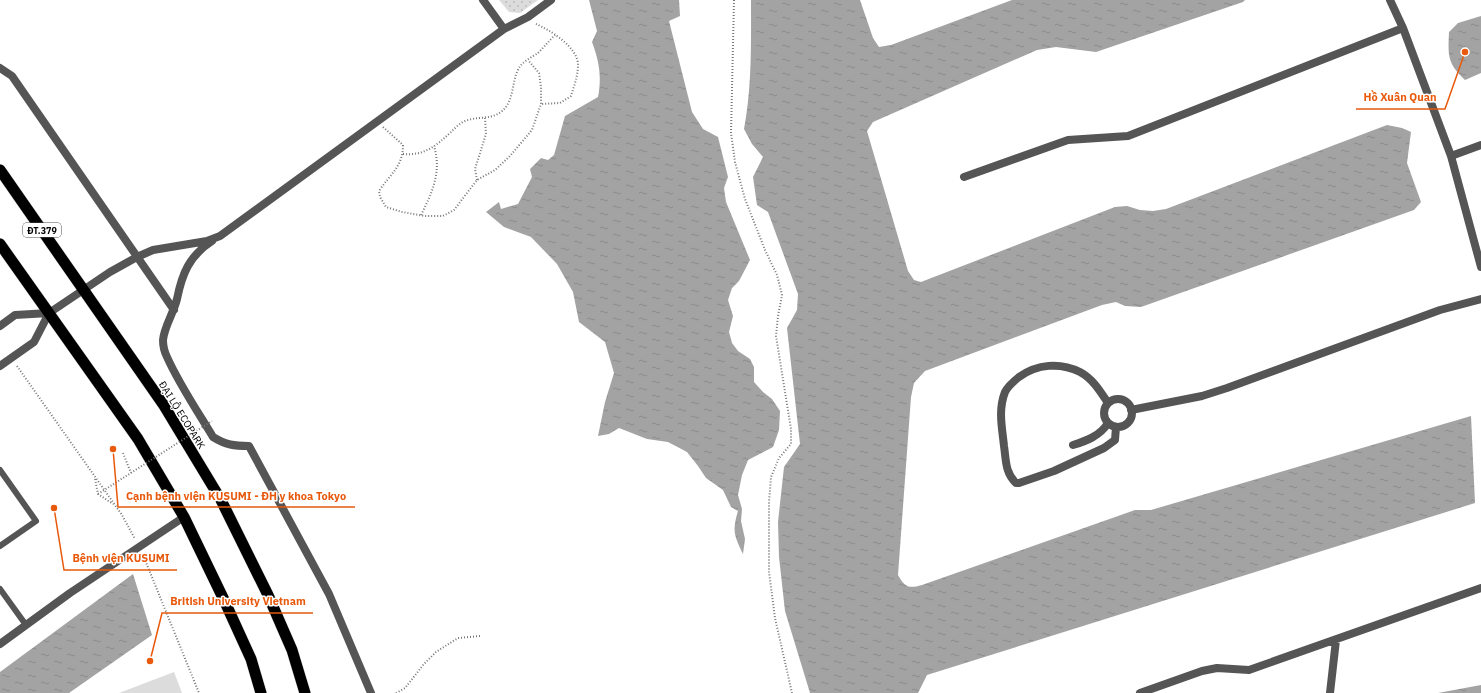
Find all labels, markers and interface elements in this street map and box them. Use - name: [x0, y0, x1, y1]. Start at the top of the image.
- callout: Hồ Xuân Quan: [1356, 86, 1445, 109]
- text: Hồ Xuân Quan: [1363, 89, 1437, 104]
- road number: ĐT.379: [23, 223, 61, 237]
- street label: ĐẠI LỘ ECOPARK: [156, 379, 208, 452]
- callout: Cạnh bệnh viện KUSUMI - ĐH y khoa Tokyo: [118, 484, 355, 507]
- text: Cạnh bệnh viện KUSUMI - ĐH y khoa Tokyo: [126, 489, 346, 503]
- callout: Bệnh viện KUSUMI: [64, 547, 177, 570]
- text: Bệnh viện KUSUMI: [72, 551, 170, 565]
- callout: British University Vietnam: [162, 590, 313, 613]
- text: British University Vietnam: [170, 594, 306, 608]

